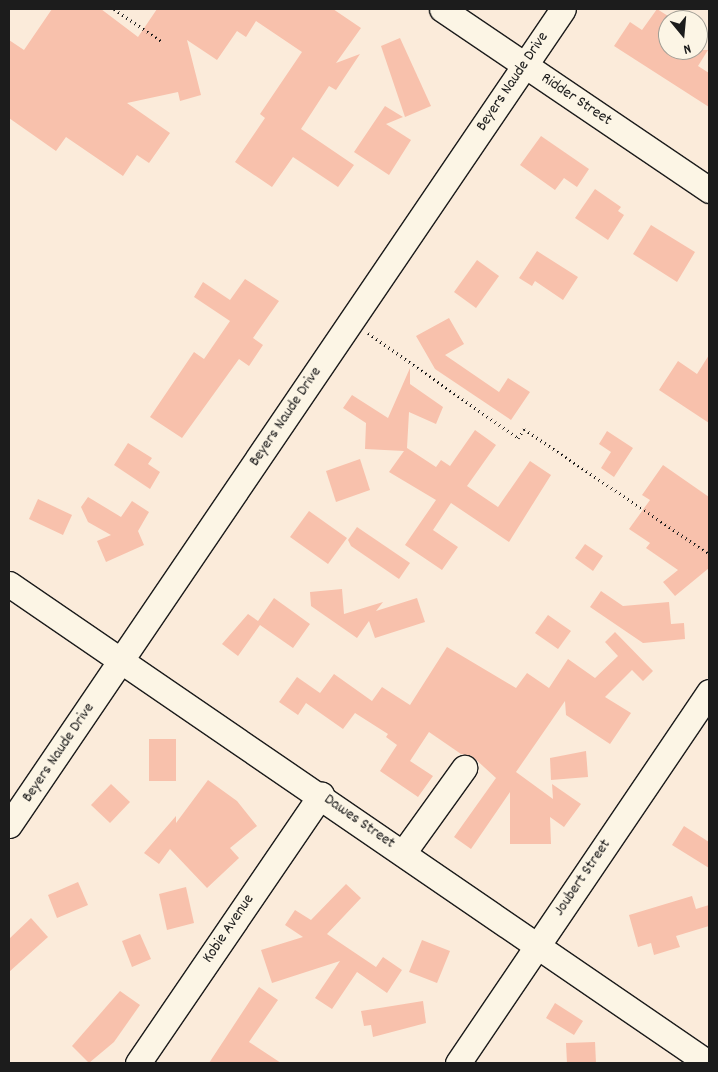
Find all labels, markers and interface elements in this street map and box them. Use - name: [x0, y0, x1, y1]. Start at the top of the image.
- north arrow: [658, 10, 708, 60]
- street label: Beyers Naude Drive: [473, 29, 553, 135]
- text: N: [681, 38, 693, 59]
- street label: Ridder Street: [537, 69, 615, 131]
- street label: Beyers Naude Drive: [246, 364, 326, 470]
- street label: Beyers Naude Drive: [19, 700, 99, 806]
- street label: Dawes Street: [320, 791, 398, 853]
- street label: Joubert Street: [550, 836, 616, 920]
- street label: Kobie Avenue: [199, 891, 259, 967]

